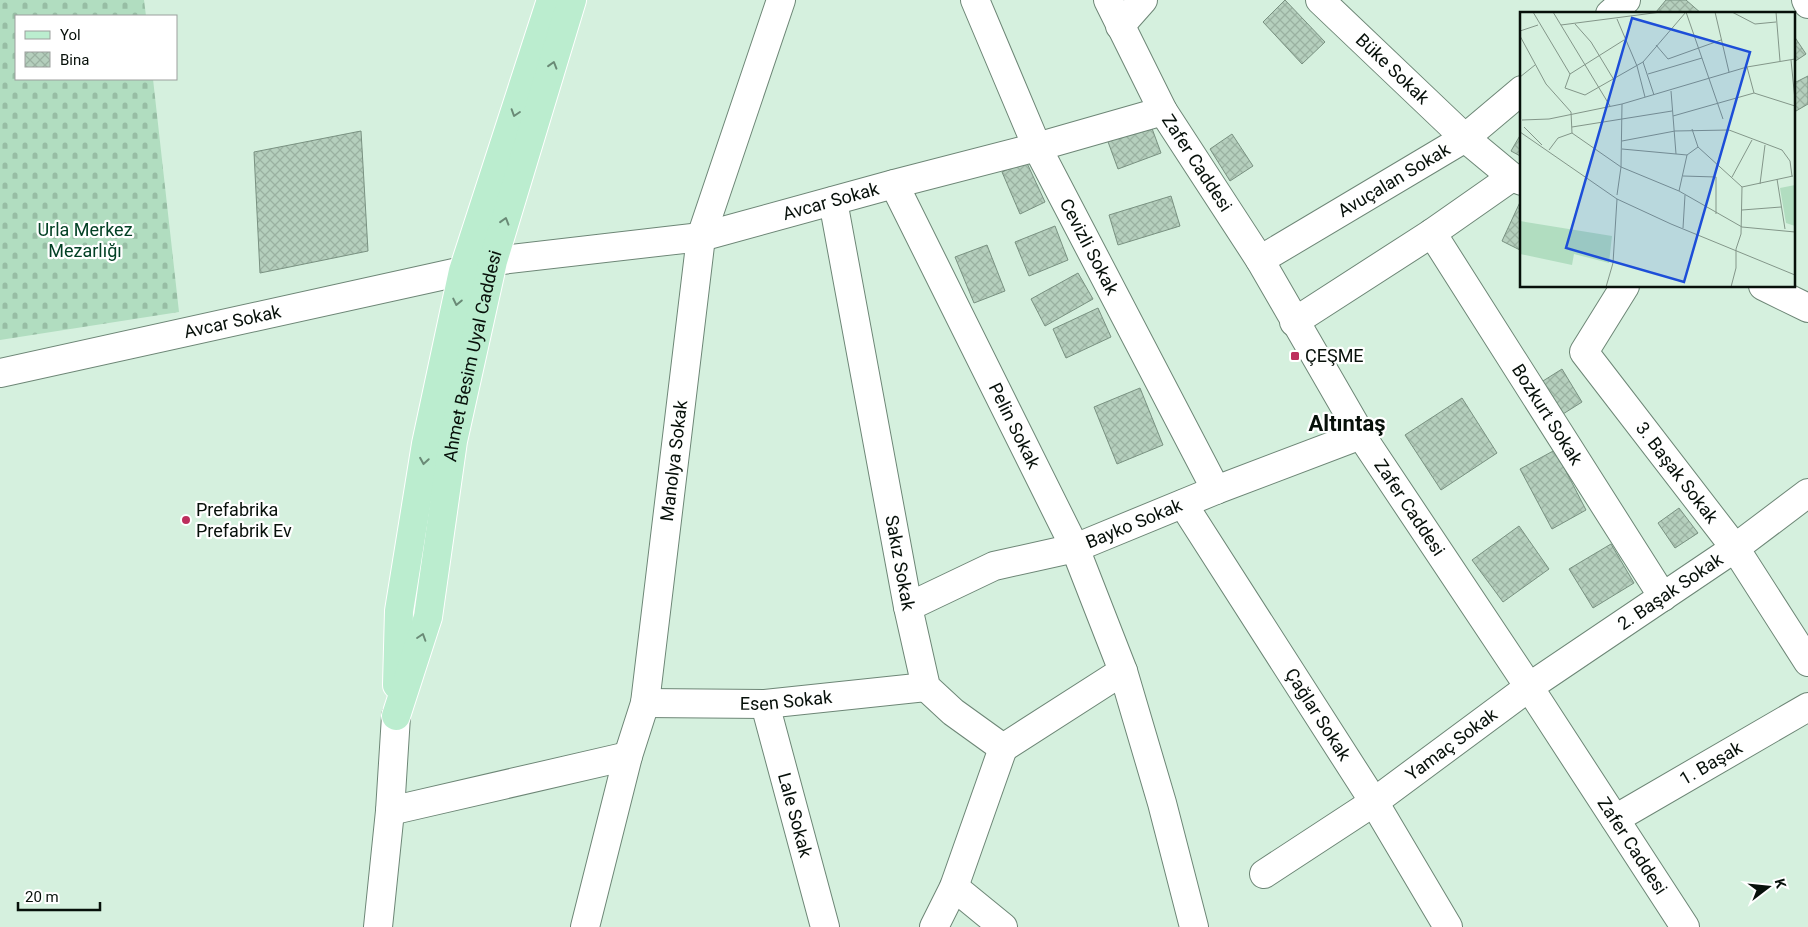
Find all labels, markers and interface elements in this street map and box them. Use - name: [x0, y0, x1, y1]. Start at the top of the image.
- inset map: [1520, 12, 1796, 288]
- legend: [15, 15, 178, 80]
- text: Yol: [60, 26, 81, 44]
- street label: Büke Sokak: [1352, 29, 1434, 109]
- text: Bina: [60, 51, 89, 69]
- one-way arrow: [547, 61, 557, 70]
- one-way arrow: [510, 108, 520, 117]
- street label: Zafer Caddesi: [1158, 110, 1237, 215]
- street label: Avuçalan Sokak: [1334, 138, 1454, 221]
- street label: Avcar Sokak: [780, 177, 882, 224]
- street label: Cevizli Sokak: [1056, 195, 1124, 299]
- one-way arrow: [500, 217, 510, 225]
- park label: Urla Merkez Mezarlığı: [37, 219, 133, 261]
- street label: Ahmet Besim Uyal Caddesi: [439, 248, 506, 463]
- one-way arrow: [452, 297, 463, 306]
- street label: Avcar Sokak: [182, 300, 284, 342]
- place label: ÇEŞME: [1305, 345, 1364, 366]
- marker: ÇEŞME: [1289, 350, 1301, 362]
- street label: Bozkurt Sokak: [1508, 360, 1588, 469]
- street label: Pelin Sokak: [985, 379, 1045, 473]
- street label: Manolya Sokak: [656, 398, 691, 522]
- district label: Altıntaş: [1309, 411, 1385, 436]
- street label: 3. Başak Sokak: [1632, 418, 1723, 528]
- street label: Zafer Caddesi: [1370, 455, 1450, 560]
- one-way arrow: [419, 456, 429, 465]
- street label: Bayko Sokak: [1082, 494, 1186, 552]
- place label: Prefabrika Prefabrik Ev: [196, 499, 292, 541]
- street label: Sakız Sokak: [881, 513, 920, 613]
- marker: Prefabrika Prefabrik Ev: [180, 514, 192, 526]
- street label: 2. Başak Sokak: [1614, 548, 1727, 634]
- one-way arrow: [416, 633, 426, 641]
- street label: Çağlar Sokak: [1281, 664, 1356, 765]
- street label: Esen Sokak: [740, 686, 834, 714]
- street label: Yamaç Sokak: [1401, 703, 1502, 785]
- street label: 1. Başak: [1676, 736, 1746, 789]
- street label: Lale Sokak: [774, 770, 817, 860]
- street label: Zafer Caddesi: [1593, 793, 1672, 898]
- north arrow: [1743, 862, 1793, 912]
- text: K: [1772, 877, 1789, 890]
- scale bar: [18, 880, 100, 912]
- text: 20 m: [25, 888, 59, 906]

